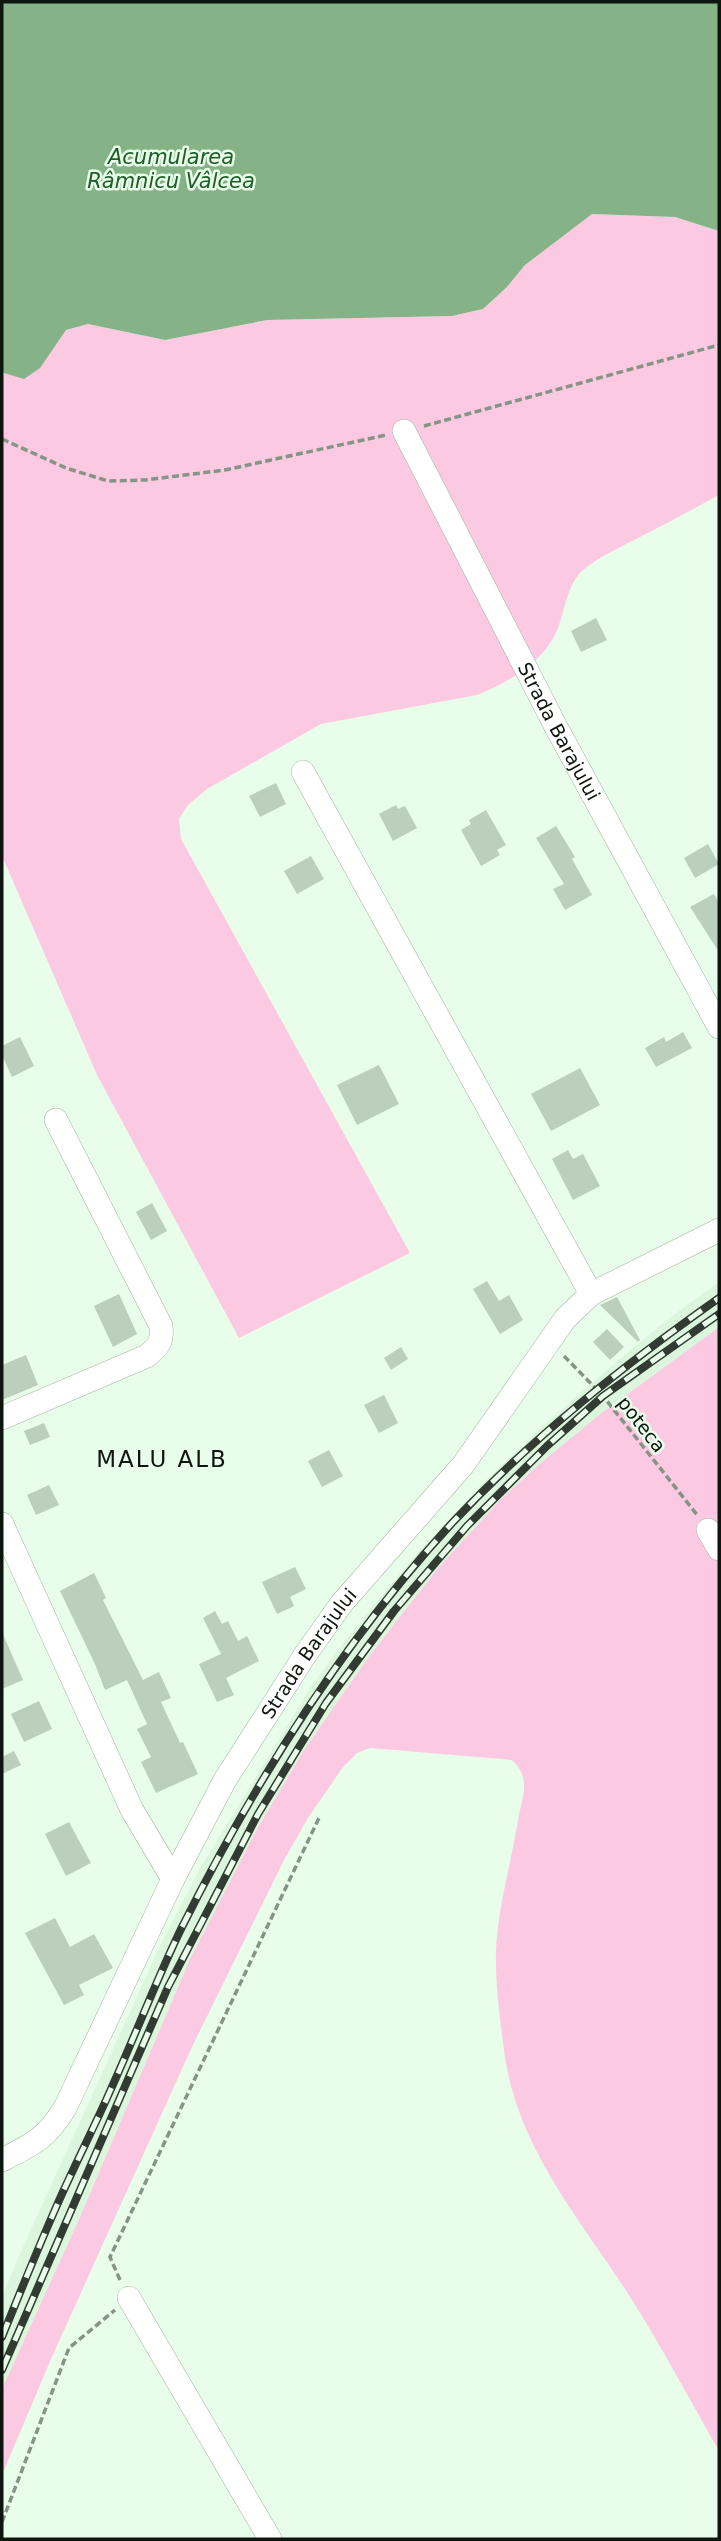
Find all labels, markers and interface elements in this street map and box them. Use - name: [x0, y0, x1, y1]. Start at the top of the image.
- water label: Acumularea Râmnicu Vâlcea: [87, 145, 255, 193]
- street label: Strada Barajului: [514, 659, 605, 804]
- street label: poteca: [613, 1392, 671, 1456]
- district label: MALU ALB: [96, 1446, 228, 1472]
- street label: Strada Barajului: [256, 1584, 361, 1723]

